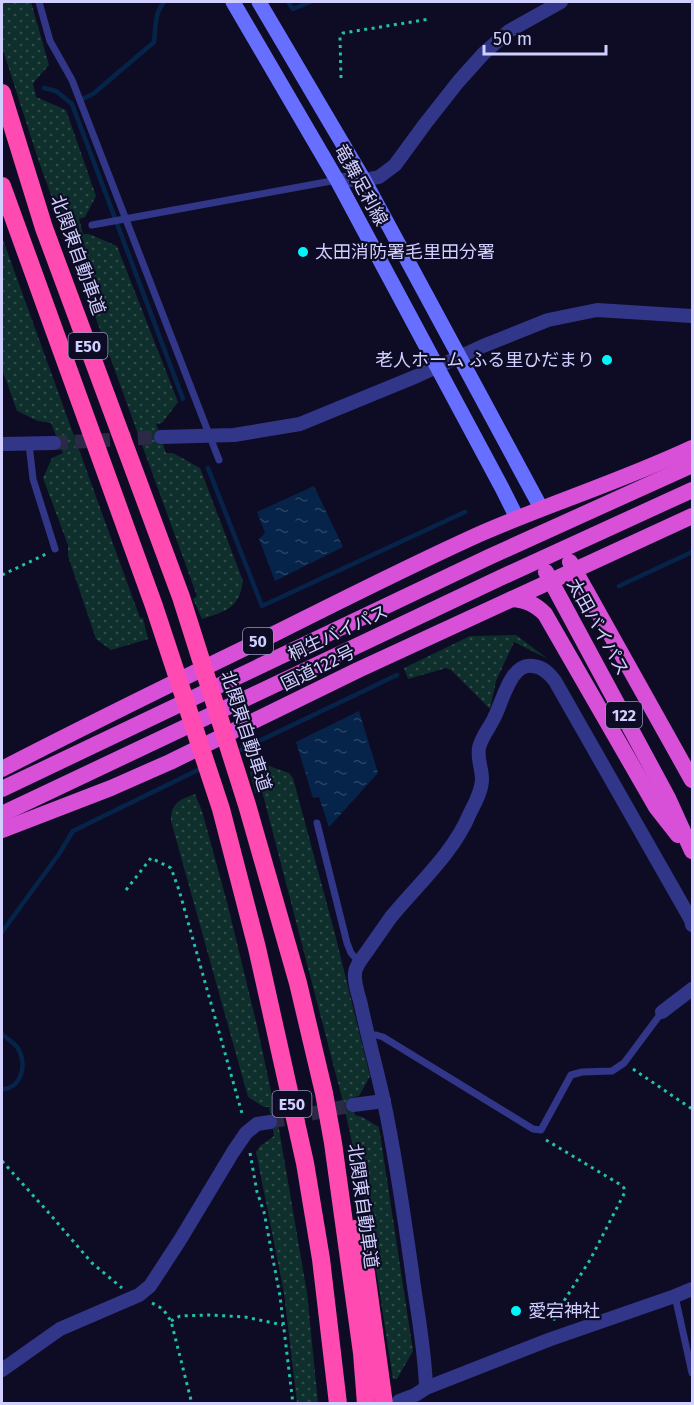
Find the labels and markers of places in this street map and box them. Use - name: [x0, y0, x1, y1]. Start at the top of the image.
- place label: 太田消防署毛里田分署: [315, 241, 495, 263]
- marker: 太田消防署毛里田分署: [296, 245, 310, 259]
- place label: 老人ホーム ふる里ひだまり: [375, 349, 595, 371]
- marker: 老人ホーム ふる里ひだまり: [600, 353, 614, 367]
- place label: 愛宕神社: [528, 1300, 600, 1322]
- marker: 愛宕神社: [509, 1304, 523, 1318]

